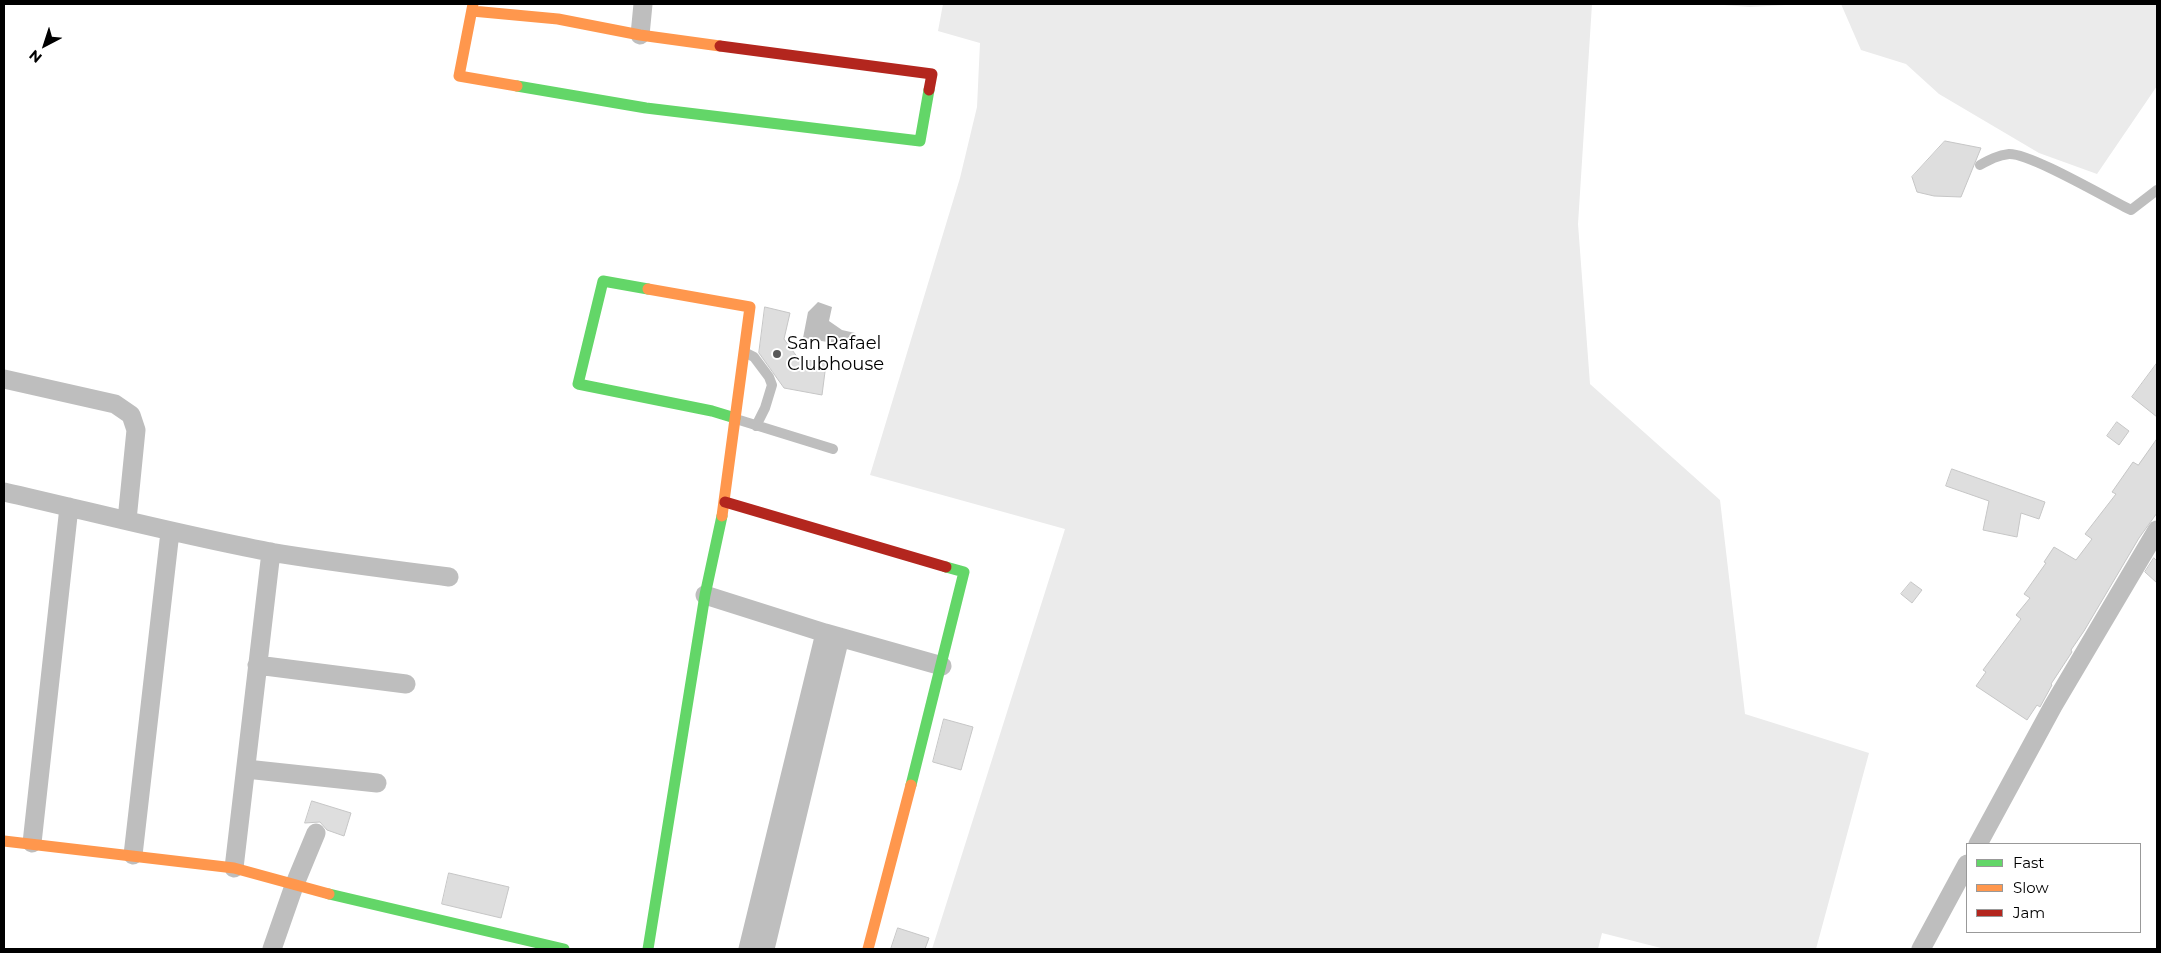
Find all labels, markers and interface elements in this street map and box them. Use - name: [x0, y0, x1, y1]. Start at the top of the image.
- north arrow: [20, 20, 70, 70]
- text: N: [25, 46, 45, 67]
- place label: San Rafael Clubhouse: [787, 333, 884, 376]
- marker: San Rafael Clubhouse: [771, 348, 783, 360]
- legend: [1966, 843, 2141, 933]
- text: Fast: [2013, 853, 2044, 872]
- text: Slow: [2013, 878, 2049, 897]
- text: Jam: [2013, 903, 2045, 922]

